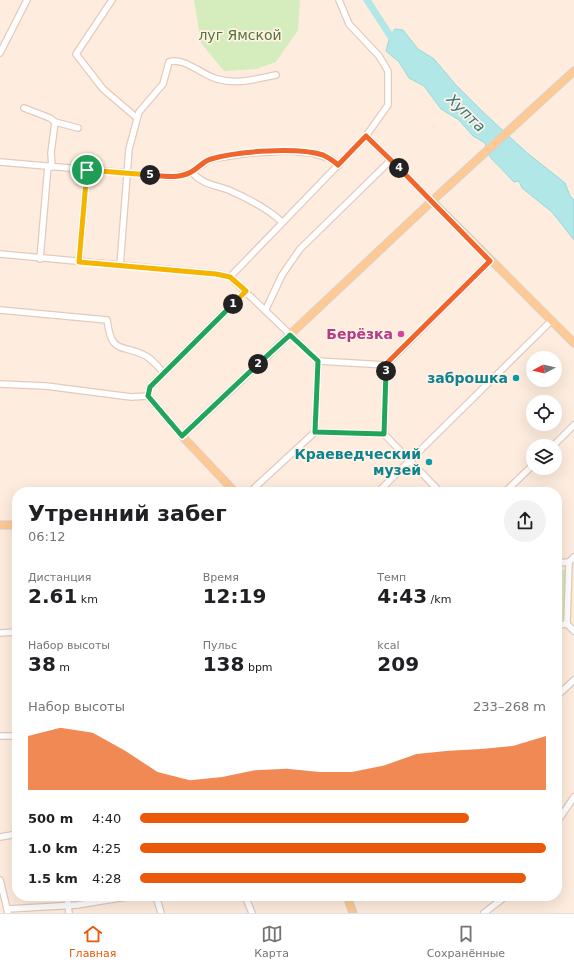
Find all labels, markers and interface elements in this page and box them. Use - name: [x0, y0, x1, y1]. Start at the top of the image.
- park label: луг Ямской: [198, 27, 282, 43]
- water label: Хупта: [442, 90, 489, 136]
- pin: [70, 153, 104, 187]
- pin: 4: [389, 158, 409, 178]
- icon: arrive: [76, 159, 98, 181]
- text: 4: [395, 161, 403, 174]
- pin: 5: [140, 165, 160, 185]
- text: 5: [146, 168, 154, 181]
- pin: 1: [223, 294, 243, 314]
- text: 1: [229, 297, 237, 310]
- place label: Берёзка: [326, 326, 393, 342]
- marker: Берёзка: [396, 329, 406, 339]
- north arrow: [526, 351, 562, 387]
- map controls: [526, 351, 562, 475]
- pin: 2: [248, 354, 268, 374]
- text: 2: [254, 357, 262, 370]
- pin: 3: [376, 361, 396, 381]
- text: 3: [382, 364, 390, 377]
- place label: заброшка: [427, 370, 508, 386]
- marker: заброшка: [511, 373, 521, 383]
- button: locate: [526, 395, 562, 431]
- button: layers: [526, 439, 562, 475]
- place label: Краеведческий музей: [294, 446, 421, 478]
- marker: Краеведческий музей: [424, 457, 434, 467]
- button: share: [504, 500, 546, 542]
- text: Утренний забег: [28, 501, 227, 526]
- text: 06:12: [28, 529, 65, 544]
- text: Дистанция: [28, 571, 91, 584]
- text: Время: [203, 571, 239, 584]
- text: Темп: [377, 571, 406, 584]
- text: 2.61: [28, 584, 77, 608]
- text: 12:19: [203, 584, 266, 608]
- text: 4:43: [377, 584, 427, 608]
- text: km: [77, 593, 98, 606]
- text: /km: [427, 593, 451, 606]
- text: Набор высоты: [28, 639, 110, 652]
- text: Пульс: [203, 639, 237, 652]
- text: kcal: [377, 639, 400, 652]
- text: 38: [28, 652, 56, 676]
- text: 138: [203, 652, 244, 676]
- text: 209: [377, 652, 419, 676]
- text: m: [56, 661, 70, 674]
- text: bpm: [244, 661, 273, 674]
- text: Набор высоты: [28, 699, 125, 714]
- text: 233–268 m: [473, 699, 546, 714]
- text: 500 m: [28, 811, 73, 826]
- text: 4:40: [92, 811, 121, 826]
- text: 1.0 km: [28, 841, 78, 856]
- text: 4:25: [92, 841, 121, 856]
- text: 1.5 km: [28, 871, 78, 886]
- text: 4:28: [92, 871, 121, 886]
- tab: Главная: [69, 923, 116, 960]
- tab: Карта: [254, 923, 289, 960]
- tab: Сохранённые: [427, 923, 505, 960]

